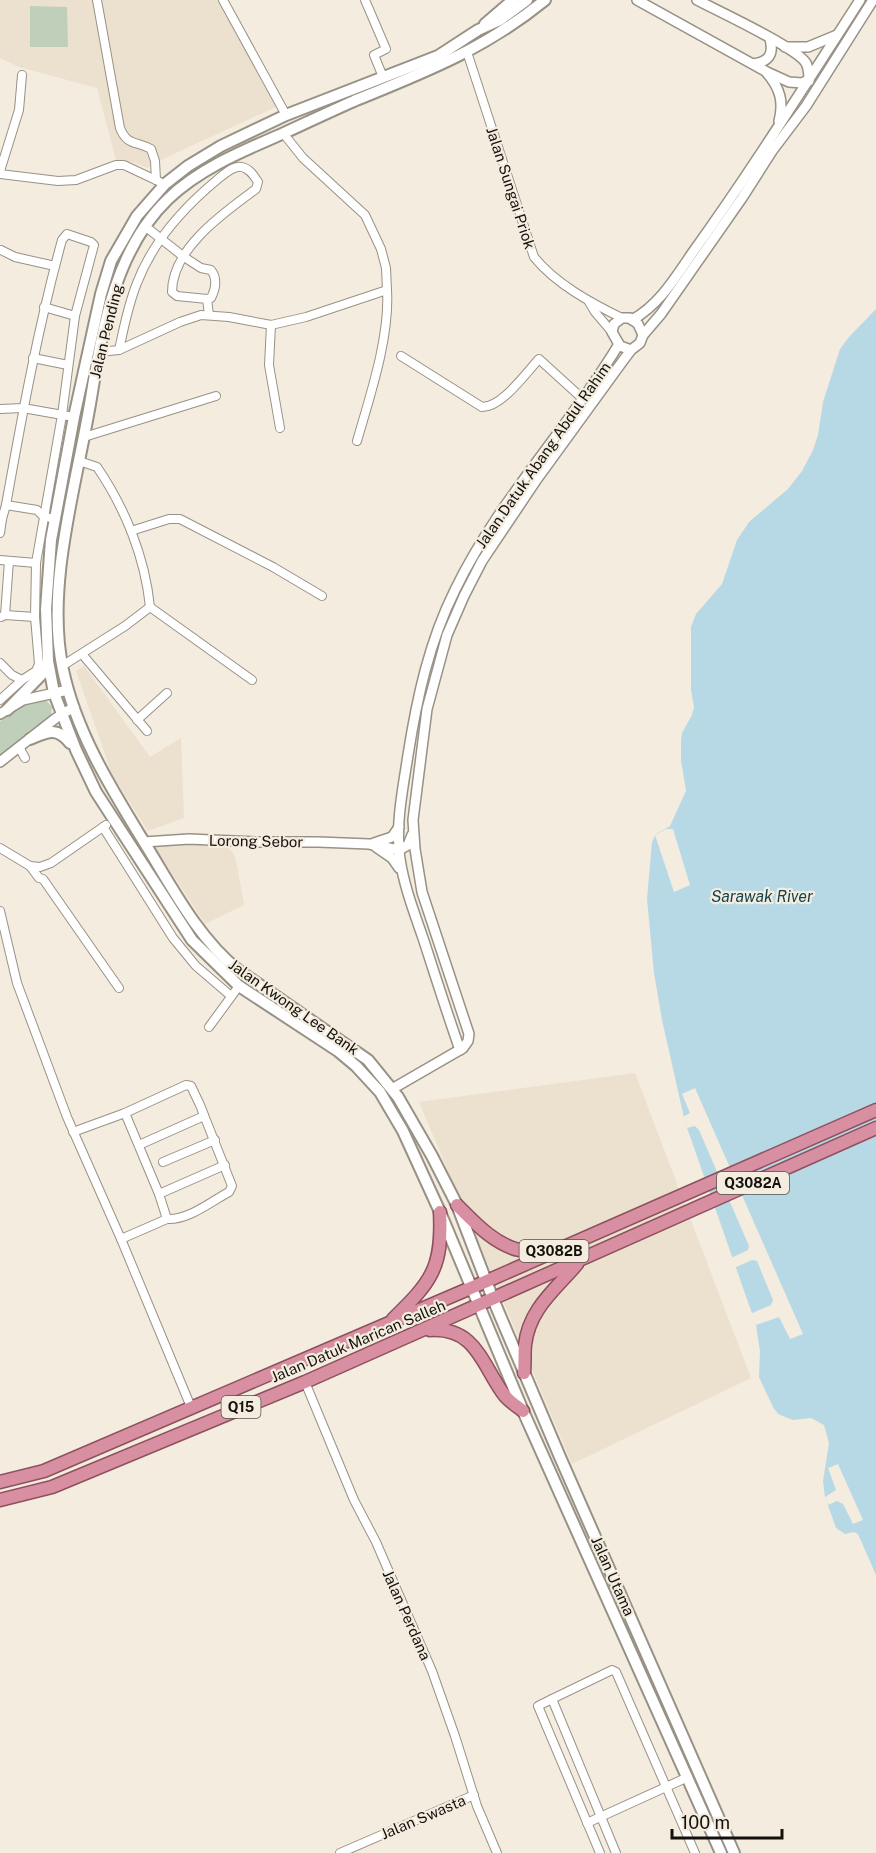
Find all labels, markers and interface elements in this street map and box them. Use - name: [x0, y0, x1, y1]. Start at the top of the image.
- street label: Jalan Sungai Priok: [483, 125, 539, 251]
- street label: Jalan Pending: [86, 282, 126, 380]
- street label: Jalan Datuk Abang Abdul Rahim: [472, 359, 614, 551]
- street label: Lorong Sebor: [209, 832, 304, 850]
- water label: Sarawak River: [711, 887, 814, 906]
- street label: Jalan Kwong Lee Bank: [226, 956, 362, 1058]
- road number: Q3082A: [717, 1172, 789, 1194]
- road number: Q3082B: [520, 1240, 588, 1262]
- street label: Jalan Datuk Marican Salleh: [268, 1296, 448, 1386]
- road number: Q15: [222, 1396, 260, 1418]
- street label: Jalan Utama: [588, 1534, 638, 1618]
- street label: Jalan Perdana: [380, 1567, 434, 1663]
- street label: Jalan Swasta: [378, 1791, 468, 1843]
- scale bar: [672, 1802, 782, 1840]
- text: 100 m: [681, 1812, 730, 1833]

